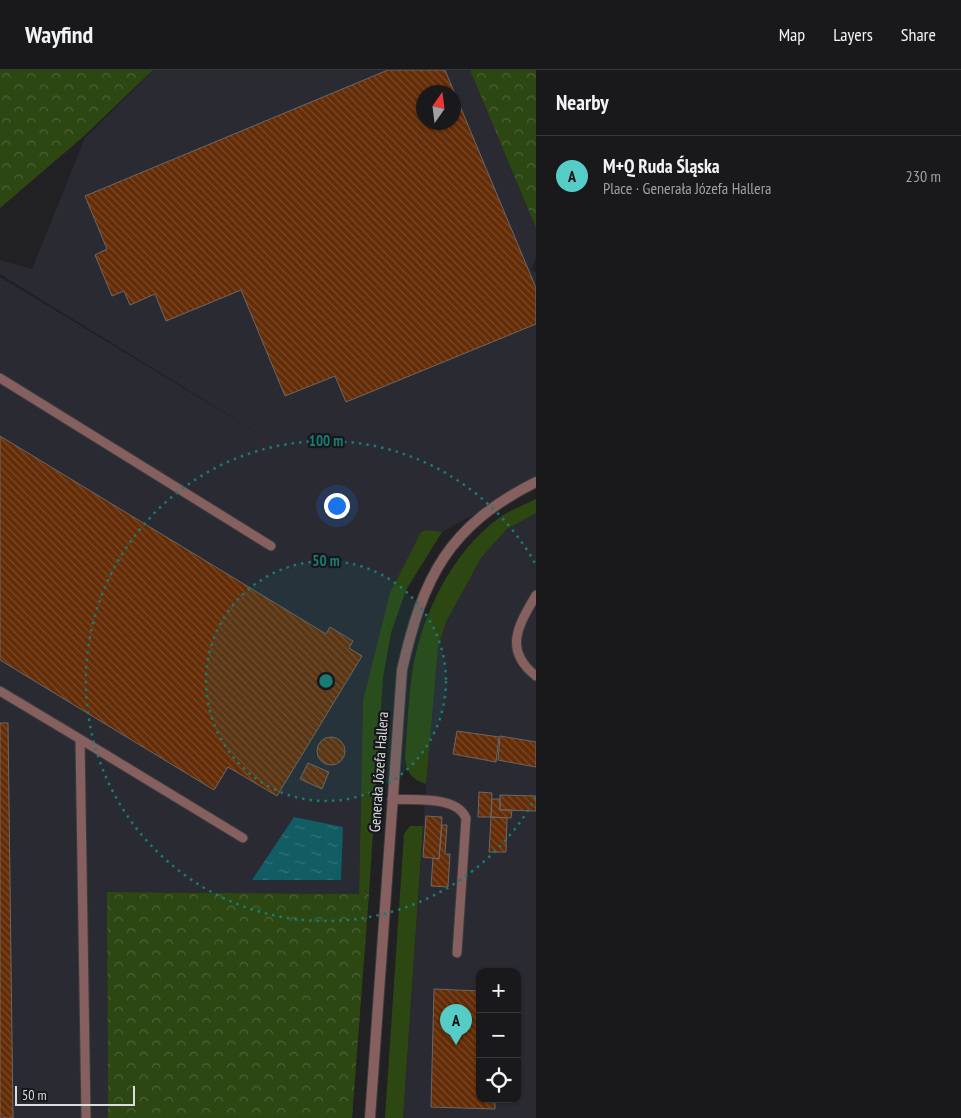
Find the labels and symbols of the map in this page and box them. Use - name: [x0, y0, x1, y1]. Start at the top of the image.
- north arrow: [416, 85, 461, 130]
- text: 100 m: [309, 431, 343, 450]
- your location: [324, 493, 350, 519]
- text: 50 m: [312, 551, 340, 570]
- centre of rings: [317, 672, 335, 690]
- street label: Generała Józefa Hallera: [365, 711, 392, 833]
- pin: A: [440, 1004, 472, 1045]
- scale bar: [15, 1083, 135, 1106]

